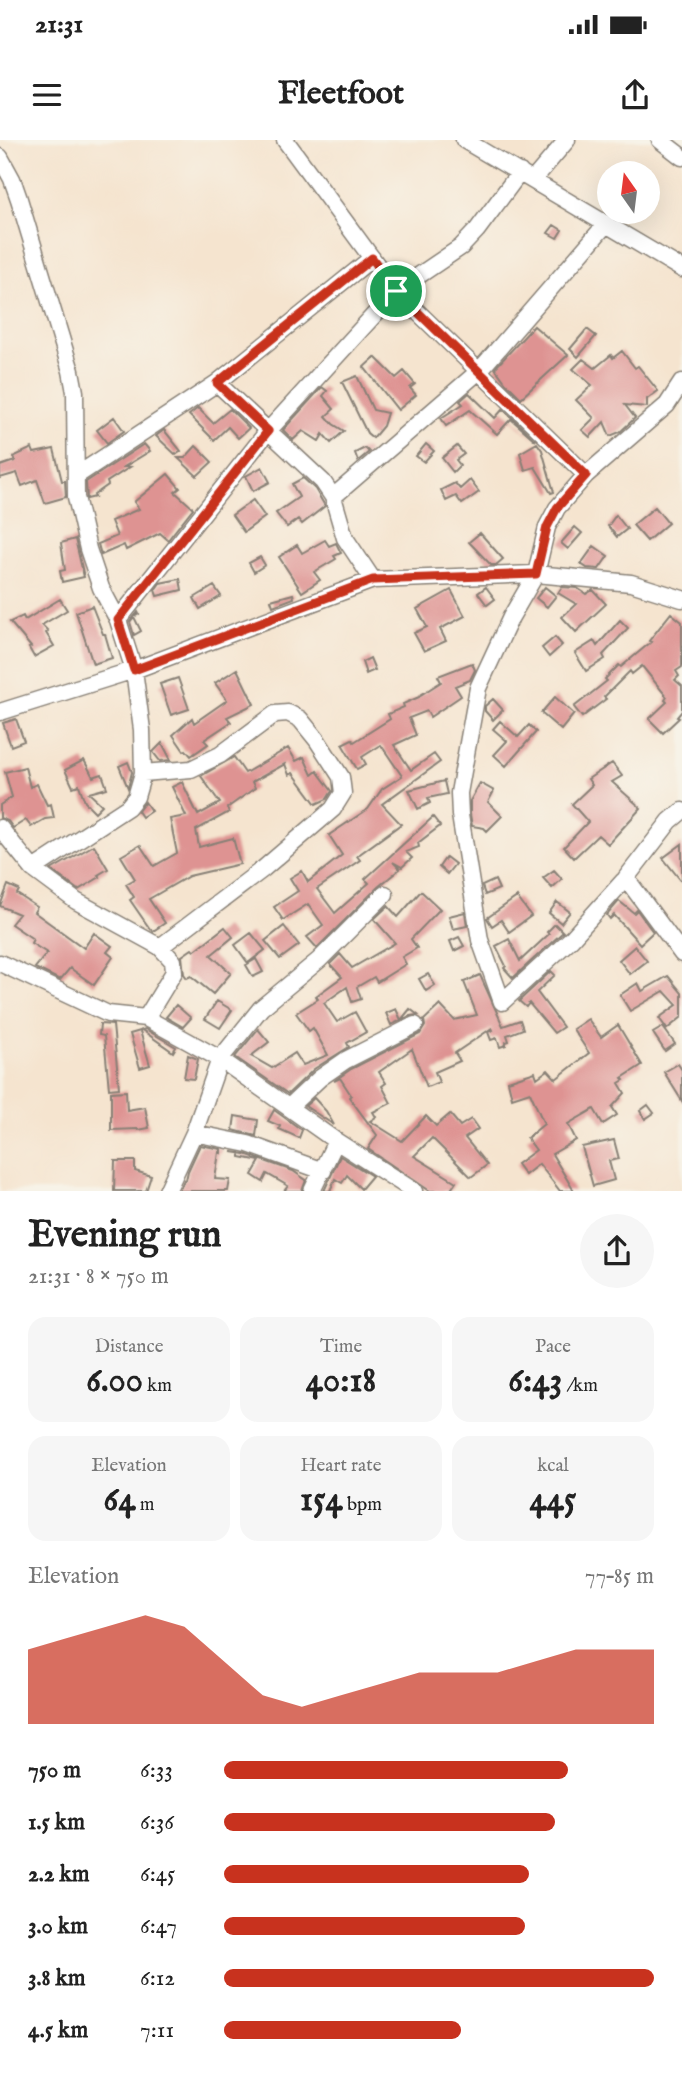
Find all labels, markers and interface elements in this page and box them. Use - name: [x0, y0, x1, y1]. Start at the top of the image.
- text: 21:31: [35, 8, 83, 41]
- text: Fleetfoot: [278, 74, 404, 115]
- icon: menu: [28, 76, 66, 114]
- icon: share: [616, 76, 654, 114]
- north arrow: [597, 161, 660, 224]
- map controls: [597, 161, 660, 224]
- pin: [366, 261, 426, 321]
- icon: arrive: [377, 272, 415, 310]
- text: Evening run: [28, 1212, 222, 1260]
- button: share: [580, 1214, 654, 1288]
- text: 21:31 · 8 × 750 m: [28, 1262, 169, 1291]
- text: Distance: [95, 1335, 163, 1359]
- text: Time: [320, 1335, 362, 1359]
- text: Pace: [535, 1335, 571, 1359]
- text: 6.00: [86, 1359, 143, 1404]
- text: 40:18: [306, 1359, 376, 1404]
- text: 6:43: [508, 1359, 562, 1404]
- text: km: [143, 1374, 172, 1398]
- text: /km: [562, 1374, 598, 1398]
- text: Elevation: [91, 1454, 167, 1478]
- text: Heart rate: [300, 1454, 382, 1478]
- text: kcal: [537, 1454, 569, 1478]
- text: 64: [104, 1478, 136, 1523]
- text: 154: [300, 1478, 343, 1523]
- text: 445: [530, 1478, 576, 1523]
- text: m: [136, 1493, 154, 1517]
- text: bpm: [343, 1493, 382, 1517]
- text: Elevation: [28, 1562, 119, 1591]
- text: 77–85 m: [585, 1562, 654, 1591]
- text: 750 m: [28, 1756, 81, 1785]
- text: 6:33: [140, 1756, 173, 1785]
- text: 1.5 km: [28, 1808, 85, 1837]
- text: 6:36: [140, 1808, 174, 1837]
- text: 2.2 km: [28, 1860, 90, 1889]
- text: 6:45: [140, 1860, 175, 1889]
- text: 3.0 km: [28, 1912, 88, 1941]
- text: 6:47: [140, 1912, 177, 1941]
- text: 3.8 km: [28, 1964, 86, 1993]
- text: 6:12: [140, 1964, 175, 1993]
- text: 4.5 km: [28, 2016, 88, 2045]
- text: 7:11: [140, 2016, 174, 2045]

